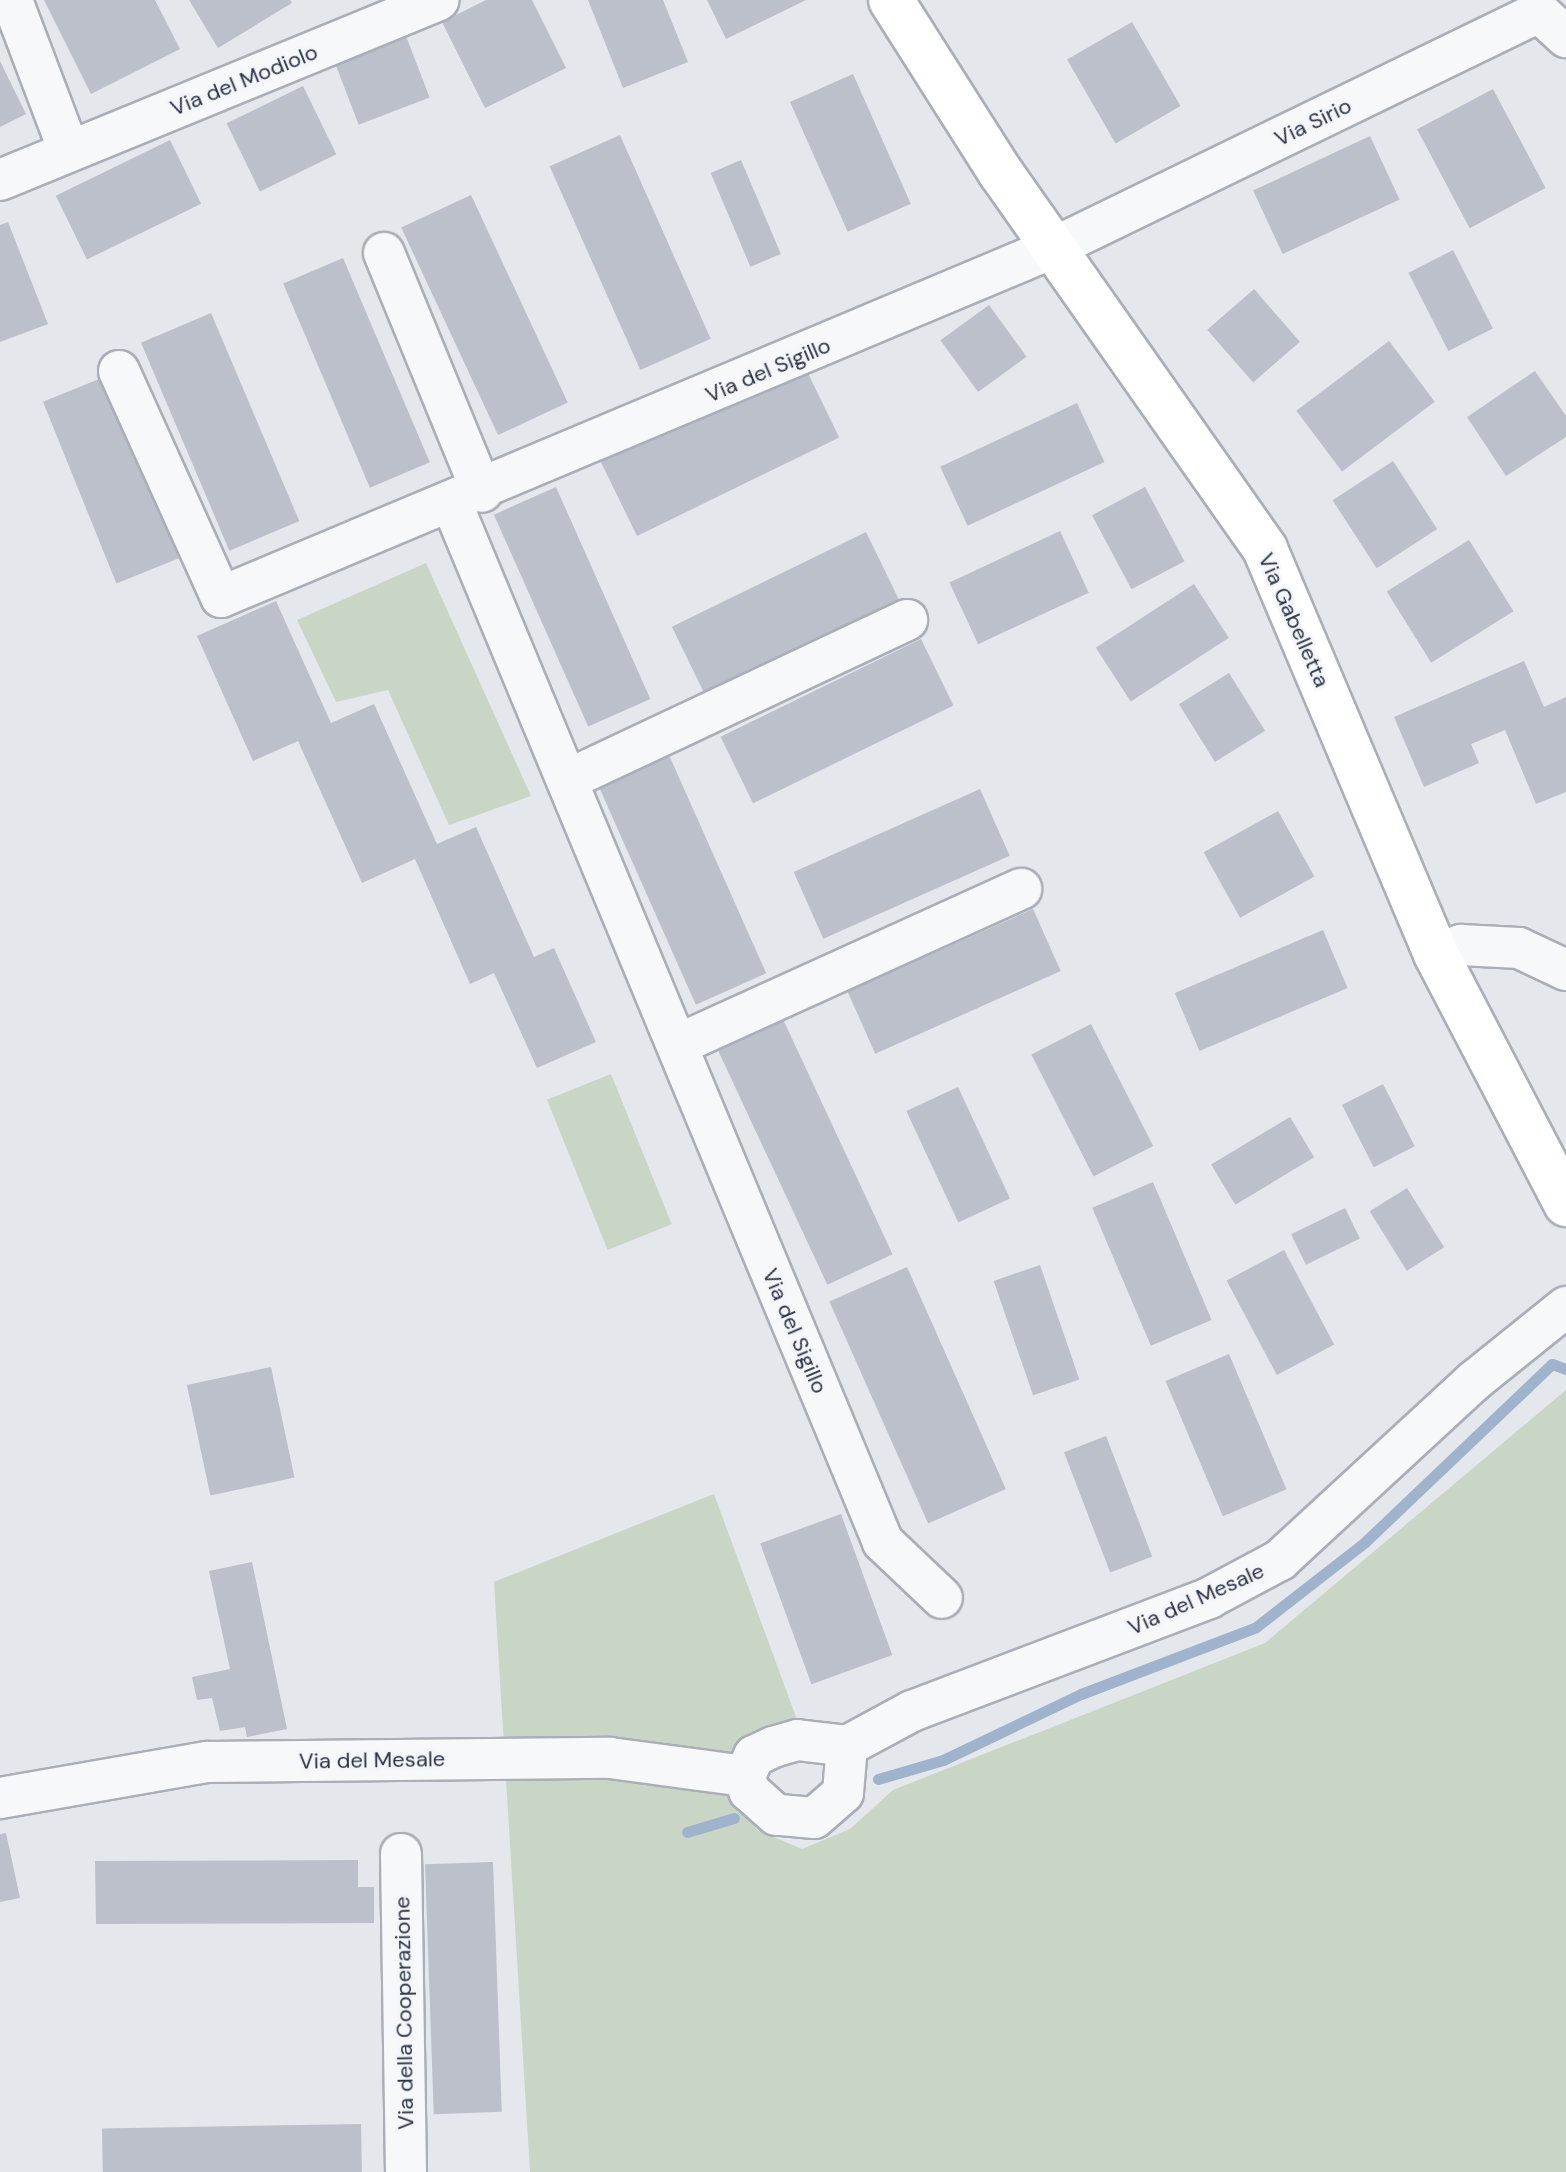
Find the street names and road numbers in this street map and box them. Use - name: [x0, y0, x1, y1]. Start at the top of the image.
- street label: Via del Modiolo: [167, 38, 321, 122]
- street label: Via Sirio: [1270, 92, 1356, 152]
- street label: Via del Sigillo: [701, 332, 835, 408]
- street label: Via Gabelletta: [1253, 549, 1335, 691]
- street label: Via del Sigillo: [757, 1264, 833, 1398]
- street label: Via del Mesale: [1124, 1557, 1268, 1641]
- street label: Via del Mesale: [299, 1746, 445, 1774]
- street label: Via della Cooperazione: [389, 1896, 419, 2130]

